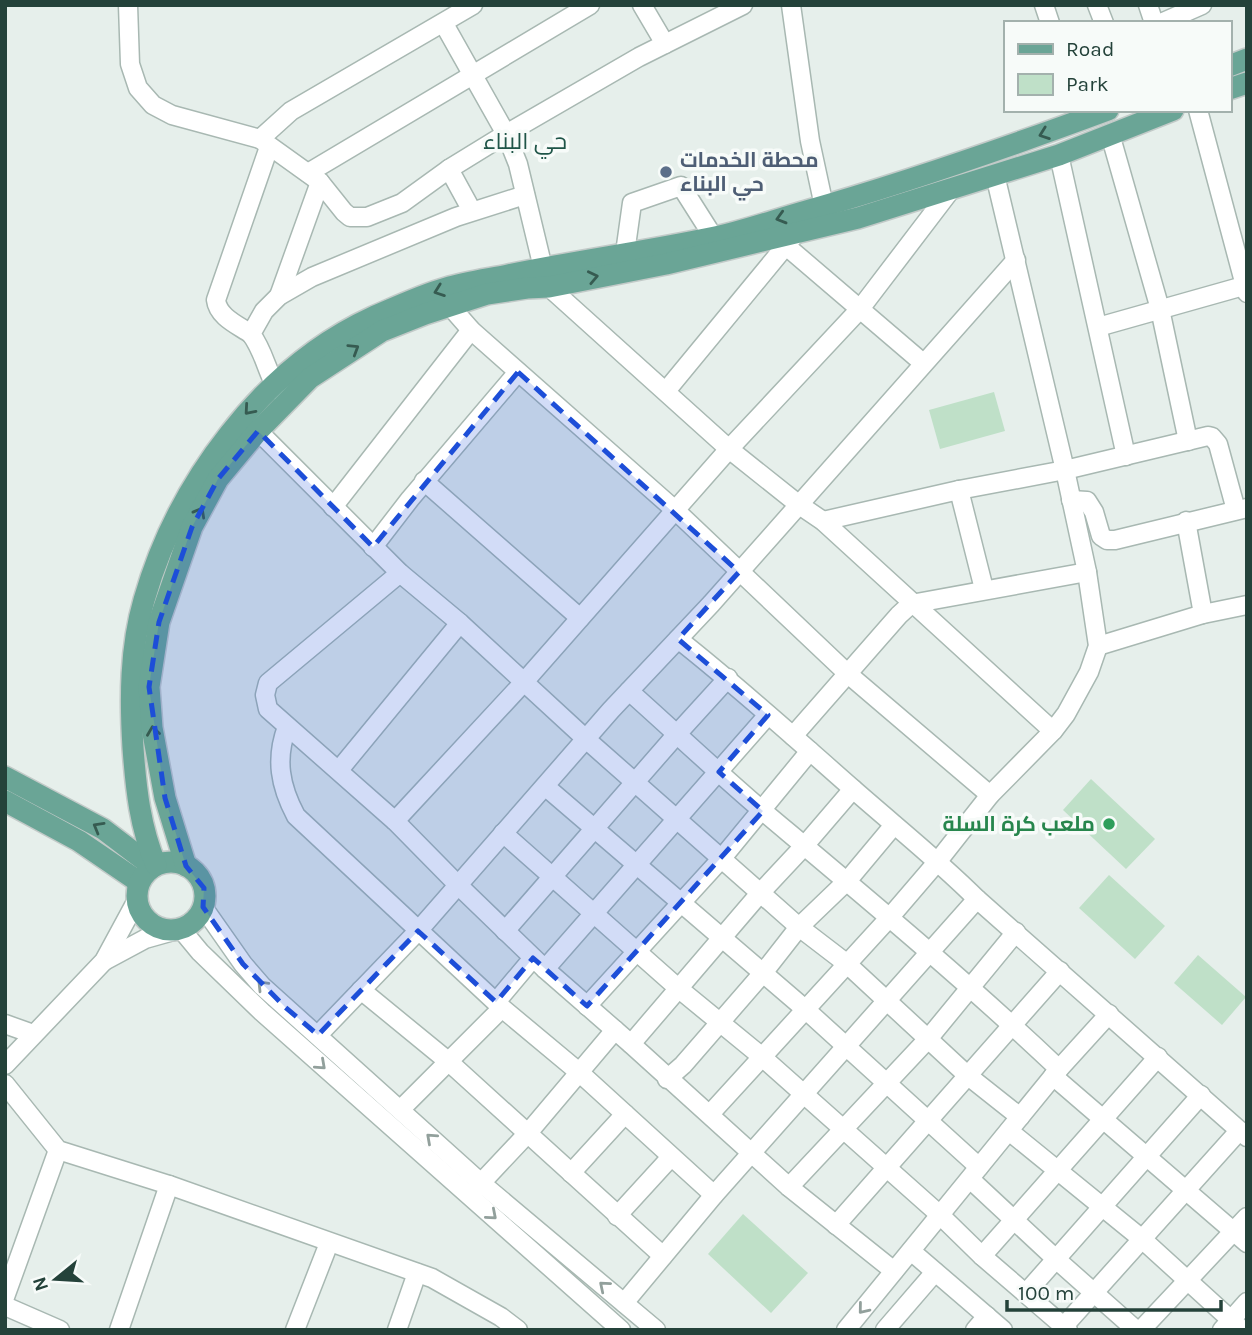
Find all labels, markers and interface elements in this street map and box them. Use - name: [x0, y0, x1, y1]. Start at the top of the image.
- legend: [1004, 21, 1231, 112]
- text: Road: [1066, 37, 1114, 61]
- text: Park: [1066, 72, 1109, 96]
- one-way arrow: [1039, 126, 1051, 140]
- district label: حي البناء: [483, 128, 567, 159]
- place label: محطة الخدمات حي البناء: [680, 148, 819, 201]
- marker: محطة الخدمات حي البناء: [658, 164, 674, 180]
- one-way arrow: [775, 210, 787, 225]
- one-way arrow: [587, 271, 599, 286]
- one-way arrow: [433, 283, 445, 297]
- one-way arrow: [346, 344, 359, 357]
- one-way arrow: [244, 402, 257, 415]
- one-way arrow: [192, 507, 205, 520]
- one-way arrow: [145, 725, 160, 737]
- place label: ملعب كرة السلة: [942, 812, 1095, 836]
- marker: ملعب كرة السلة: [1101, 816, 1117, 832]
- one-way arrow: [92, 822, 105, 835]
- one-way arrow: [258, 980, 271, 993]
- one-way arrow: [313, 1056, 326, 1069]
- one-way arrow: [426, 1133, 439, 1146]
- one-way arrow: [483, 1207, 496, 1219]
- north arrow: [21, 1244, 91, 1314]
- scale bar: [1007, 1268, 1220, 1312]
- text: N: [28, 1274, 53, 1294]
- text: 100 m: [1018, 1281, 1075, 1305]
- one-way arrow: [599, 1282, 612, 1294]
- one-way arrow: [858, 1301, 871, 1313]

